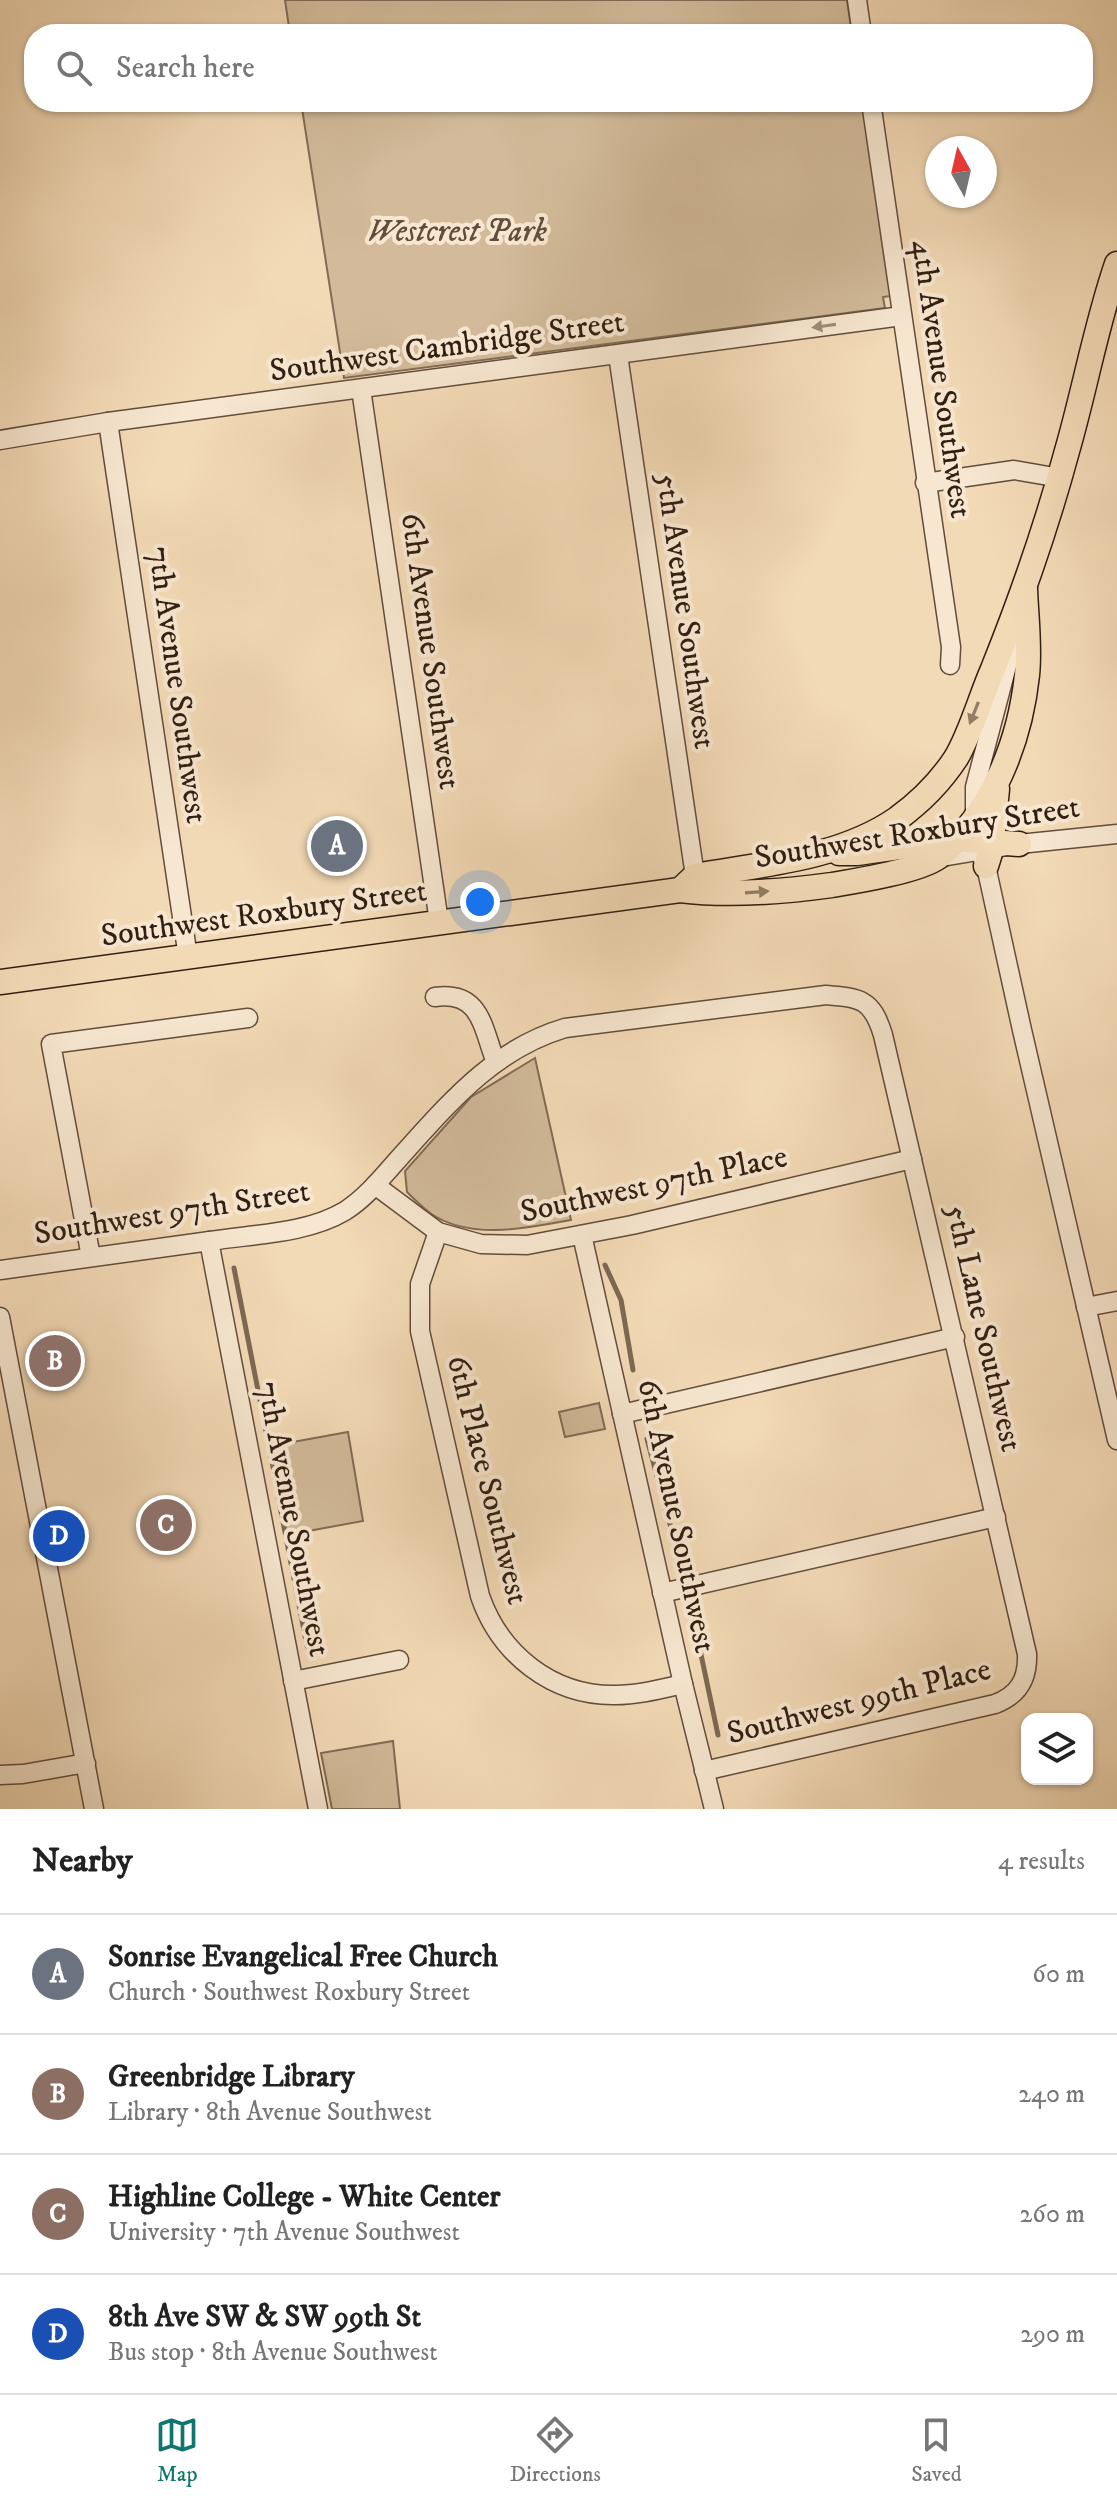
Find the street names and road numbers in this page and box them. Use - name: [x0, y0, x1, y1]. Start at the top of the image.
- street label: 4th Avenue Southwest: [902, 237, 980, 521]
- street label: Southwest Cambridge Street: [267, 302, 627, 392]
- street label: 5th Avenue Southwest: [646, 470, 724, 752]
- street label: 6th Avenue Southwest: [391, 510, 469, 792]
- street label: 7th Avenue Southwest: [138, 544, 216, 826]
- street label: Southwest Roxbury Street: [752, 788, 1082, 878]
- street label: Southwest Roxbury Street: [99, 871, 429, 957]
- street label: Southwest 97th Place: [517, 1137, 791, 1233]
- street label: Southwest 97th Street: [31, 1171, 313, 1255]
- street label: 5th Lane Southwest: [935, 1201, 1031, 1455]
- street label: 6th Place Southwest: [437, 1351, 537, 1609]
- street label: 6th Avenue Southwest: [627, 1375, 725, 1657]
- street label: 7th Avenue Southwest: [247, 1378, 339, 1660]
- street label: Southwest 99th Place: [723, 1650, 995, 1754]

